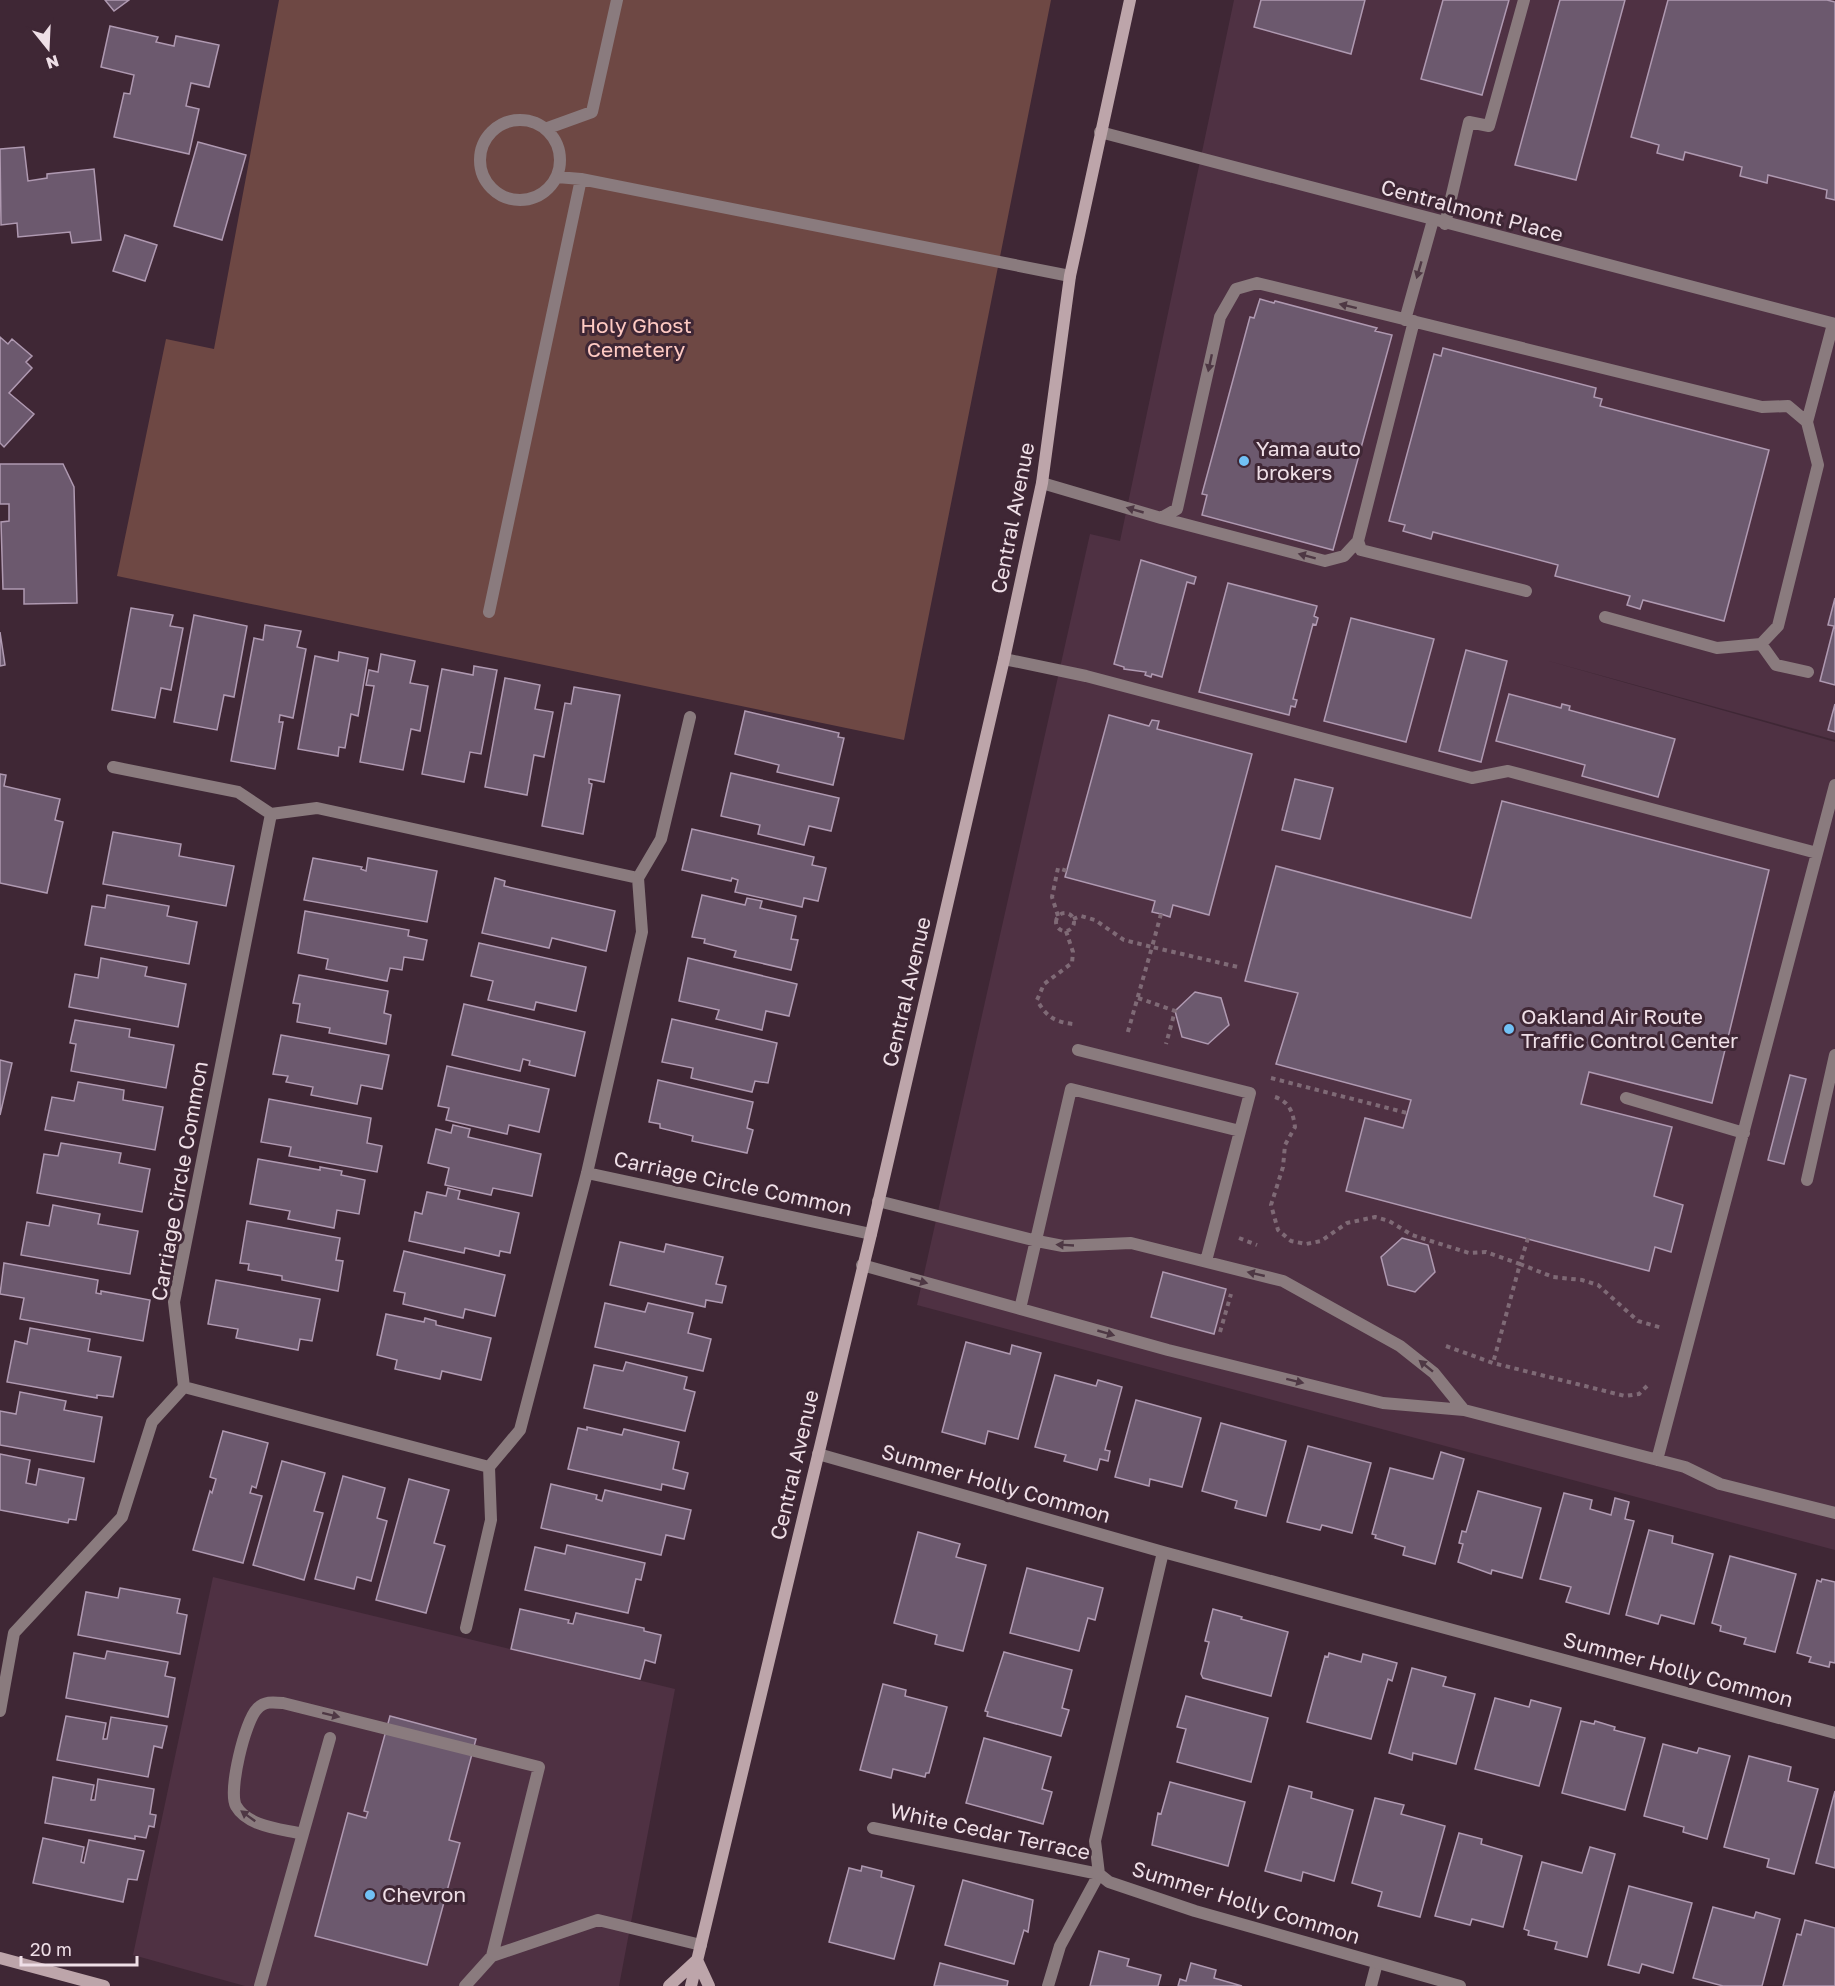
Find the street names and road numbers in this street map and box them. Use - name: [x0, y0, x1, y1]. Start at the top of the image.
- street label: Centralmont Place: [1378, 173, 1566, 247]
- street label: Central Avenue: [985, 440, 1039, 596]
- street label: Central Avenue: [876, 914, 936, 1069]
- street label: Carriage Circle Common: [145, 1059, 213, 1303]
- street label: Carriage Circle Common: [612, 1145, 855, 1221]
- street label: Central Avenue: [764, 1387, 824, 1542]
- street label: Summer Holly Common: [879, 1438, 1114, 1528]
- street label: Summer Holly Common: [1560, 1626, 1796, 1712]
- street label: White Cedar Terrace: [888, 1797, 1093, 1865]
- street label: Summer Holly Common: [1129, 1855, 1363, 1949]

